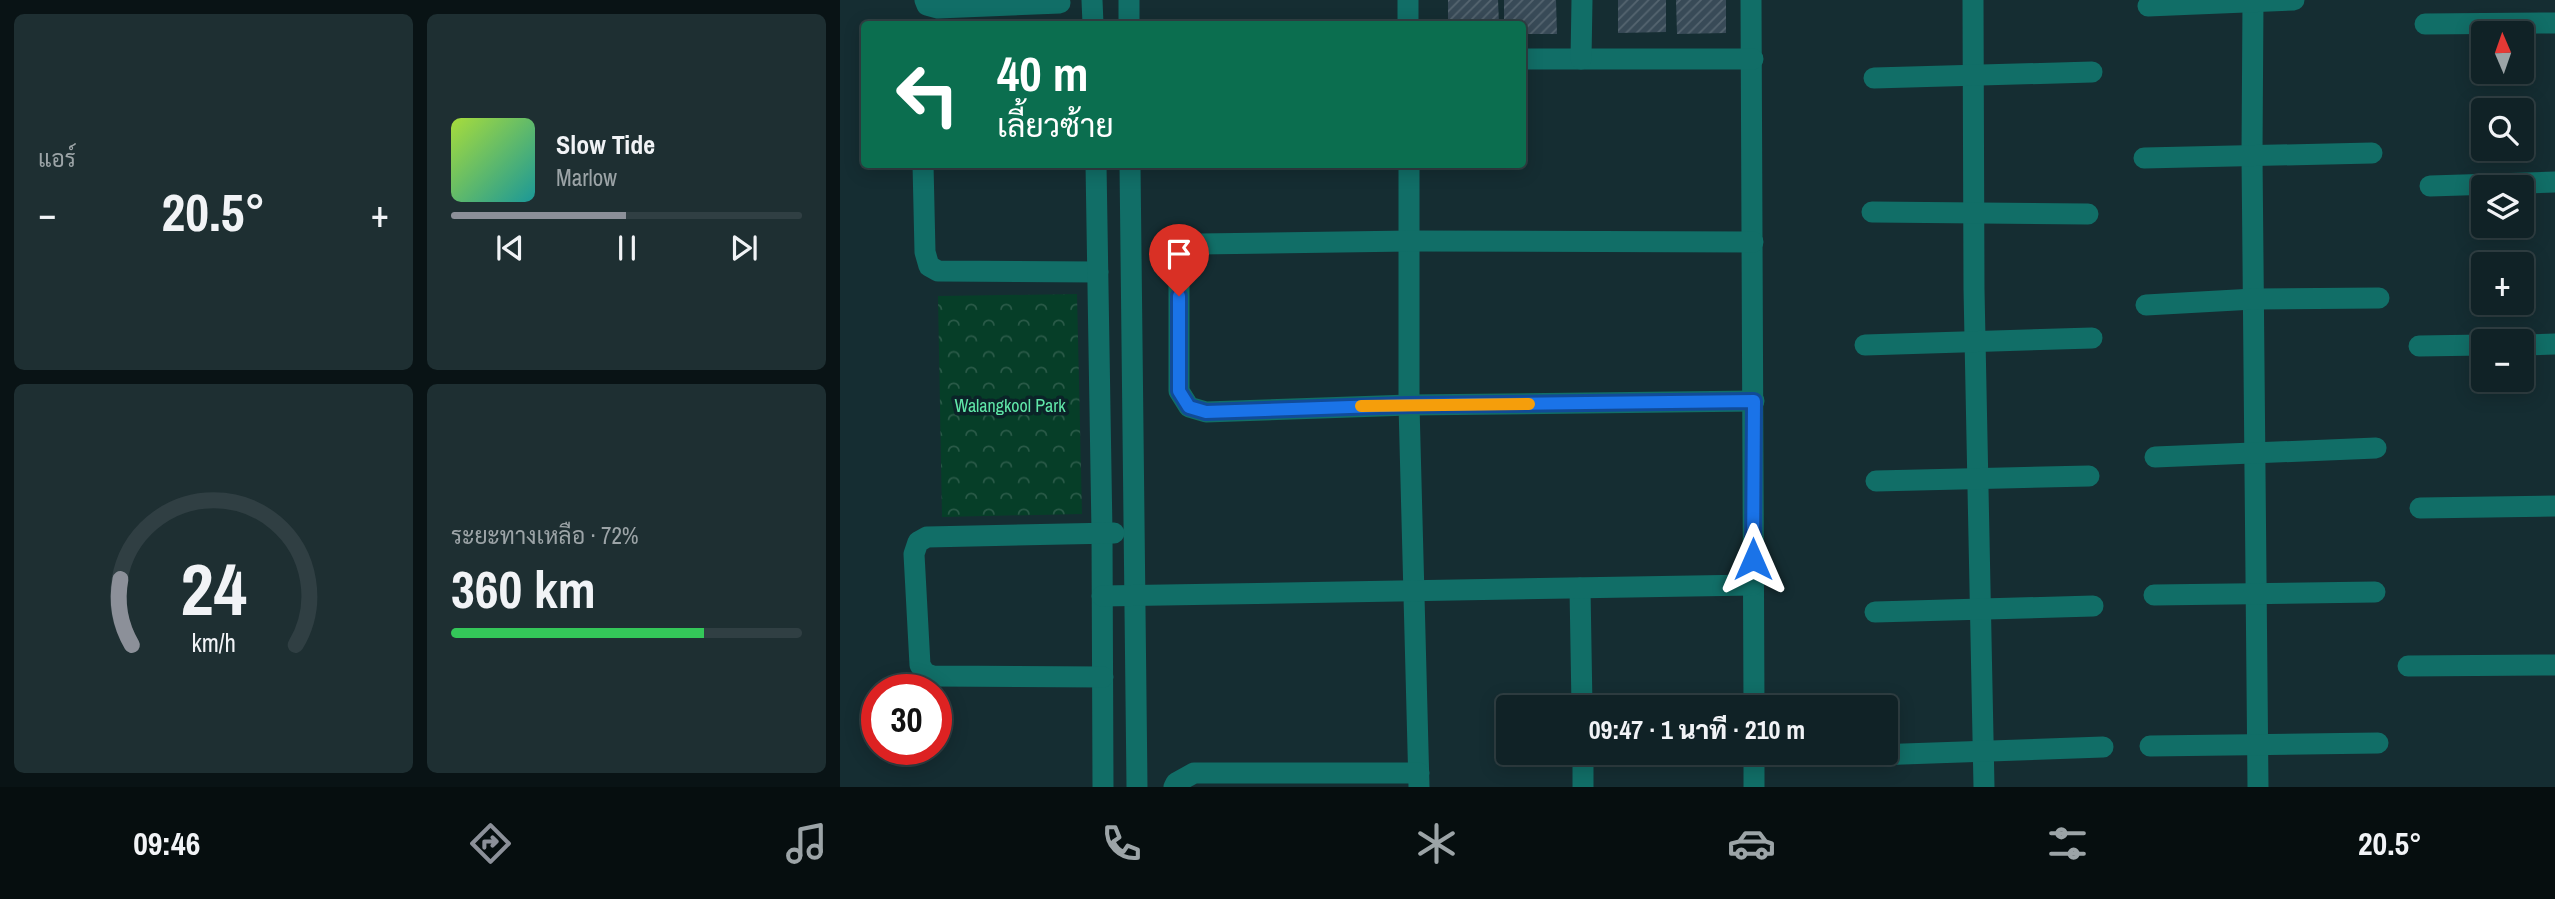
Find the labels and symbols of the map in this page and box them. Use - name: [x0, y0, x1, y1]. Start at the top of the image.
- north arrow: [2471, 21, 2534, 84]
- pin: [1149, 224, 1209, 296]
- park label: Walangkool Park: [954, 393, 1066, 418]
- position arrow: [1716, 522, 1790, 596]
- speed limit sign: 30: [861, 674, 952, 765]

